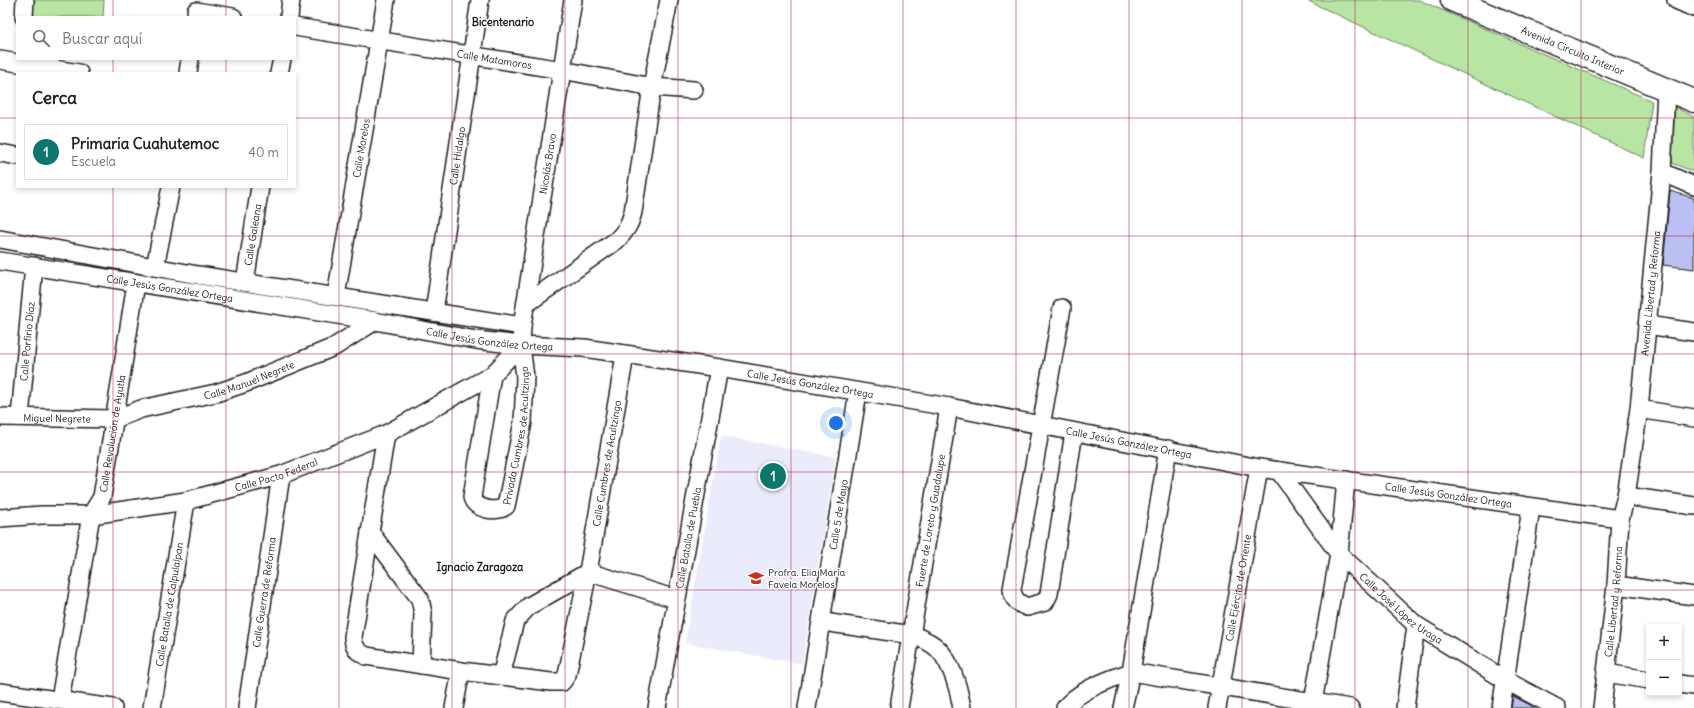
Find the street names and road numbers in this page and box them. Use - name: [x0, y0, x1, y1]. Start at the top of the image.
- street label: Avenida Circuito Interior: [1519, 23, 1627, 78]
- street label: Calle Matamoros: [456, 47, 533, 72]
- street label: Calle Morelos: [350, 117, 372, 179]
- street label: Calle Hidalgo: [446, 125, 468, 186]
- street label: Nicolás Bravo: [536, 132, 559, 195]
- street label: Calle Galeana: [241, 203, 264, 266]
- street label: Avenida Libertad y Reforma: [1638, 230, 1663, 356]
- street label: Calle Jesús González Ortega: [106, 272, 234, 305]
- street label: Calle Porfirio Díaz: [17, 301, 37, 382]
- street label: Calle Jesús González Ortega: [425, 324, 554, 353]
- street label: Calle Manuel Negrete: [203, 357, 296, 402]
- street label: Privada Cumbres de Acultzingo: [500, 365, 532, 506]
- street label: Calle Jesús González Ortega: [746, 366, 875, 401]
- street label: Calle Revolución de Ayutla: [96, 374, 128, 493]
- street label: Calle Cumbres de Acultzingo: [589, 399, 624, 527]
- street label: Miguel Negrete: [23, 411, 91, 425]
- street label: Calle Jesús González Ortega: [1065, 424, 1193, 461]
- street label: Fuerte de Loreto y Guadalupe: [913, 453, 948, 588]
- street label: Calle Pacto Federal: [233, 455, 319, 494]
- street label: Calle 5 de Mayo: [826, 478, 850, 551]
- street label: Calle Jesús González Ortega: [1384, 479, 1513, 510]
- street label: Calle Batalla de Puebla: [672, 486, 704, 590]
- street label: Calle Ejército de Oriente: [1222, 533, 1254, 642]
- street label: Calle Guerra de Reforma: [249, 536, 278, 648]
- street label: Calle Batalla de Calpulalpan: [152, 541, 186, 667]
- street label: Calle Libertad y Reforma: [1601, 545, 1625, 658]
- street label: Calle José López Uraga: [1357, 570, 1445, 646]

